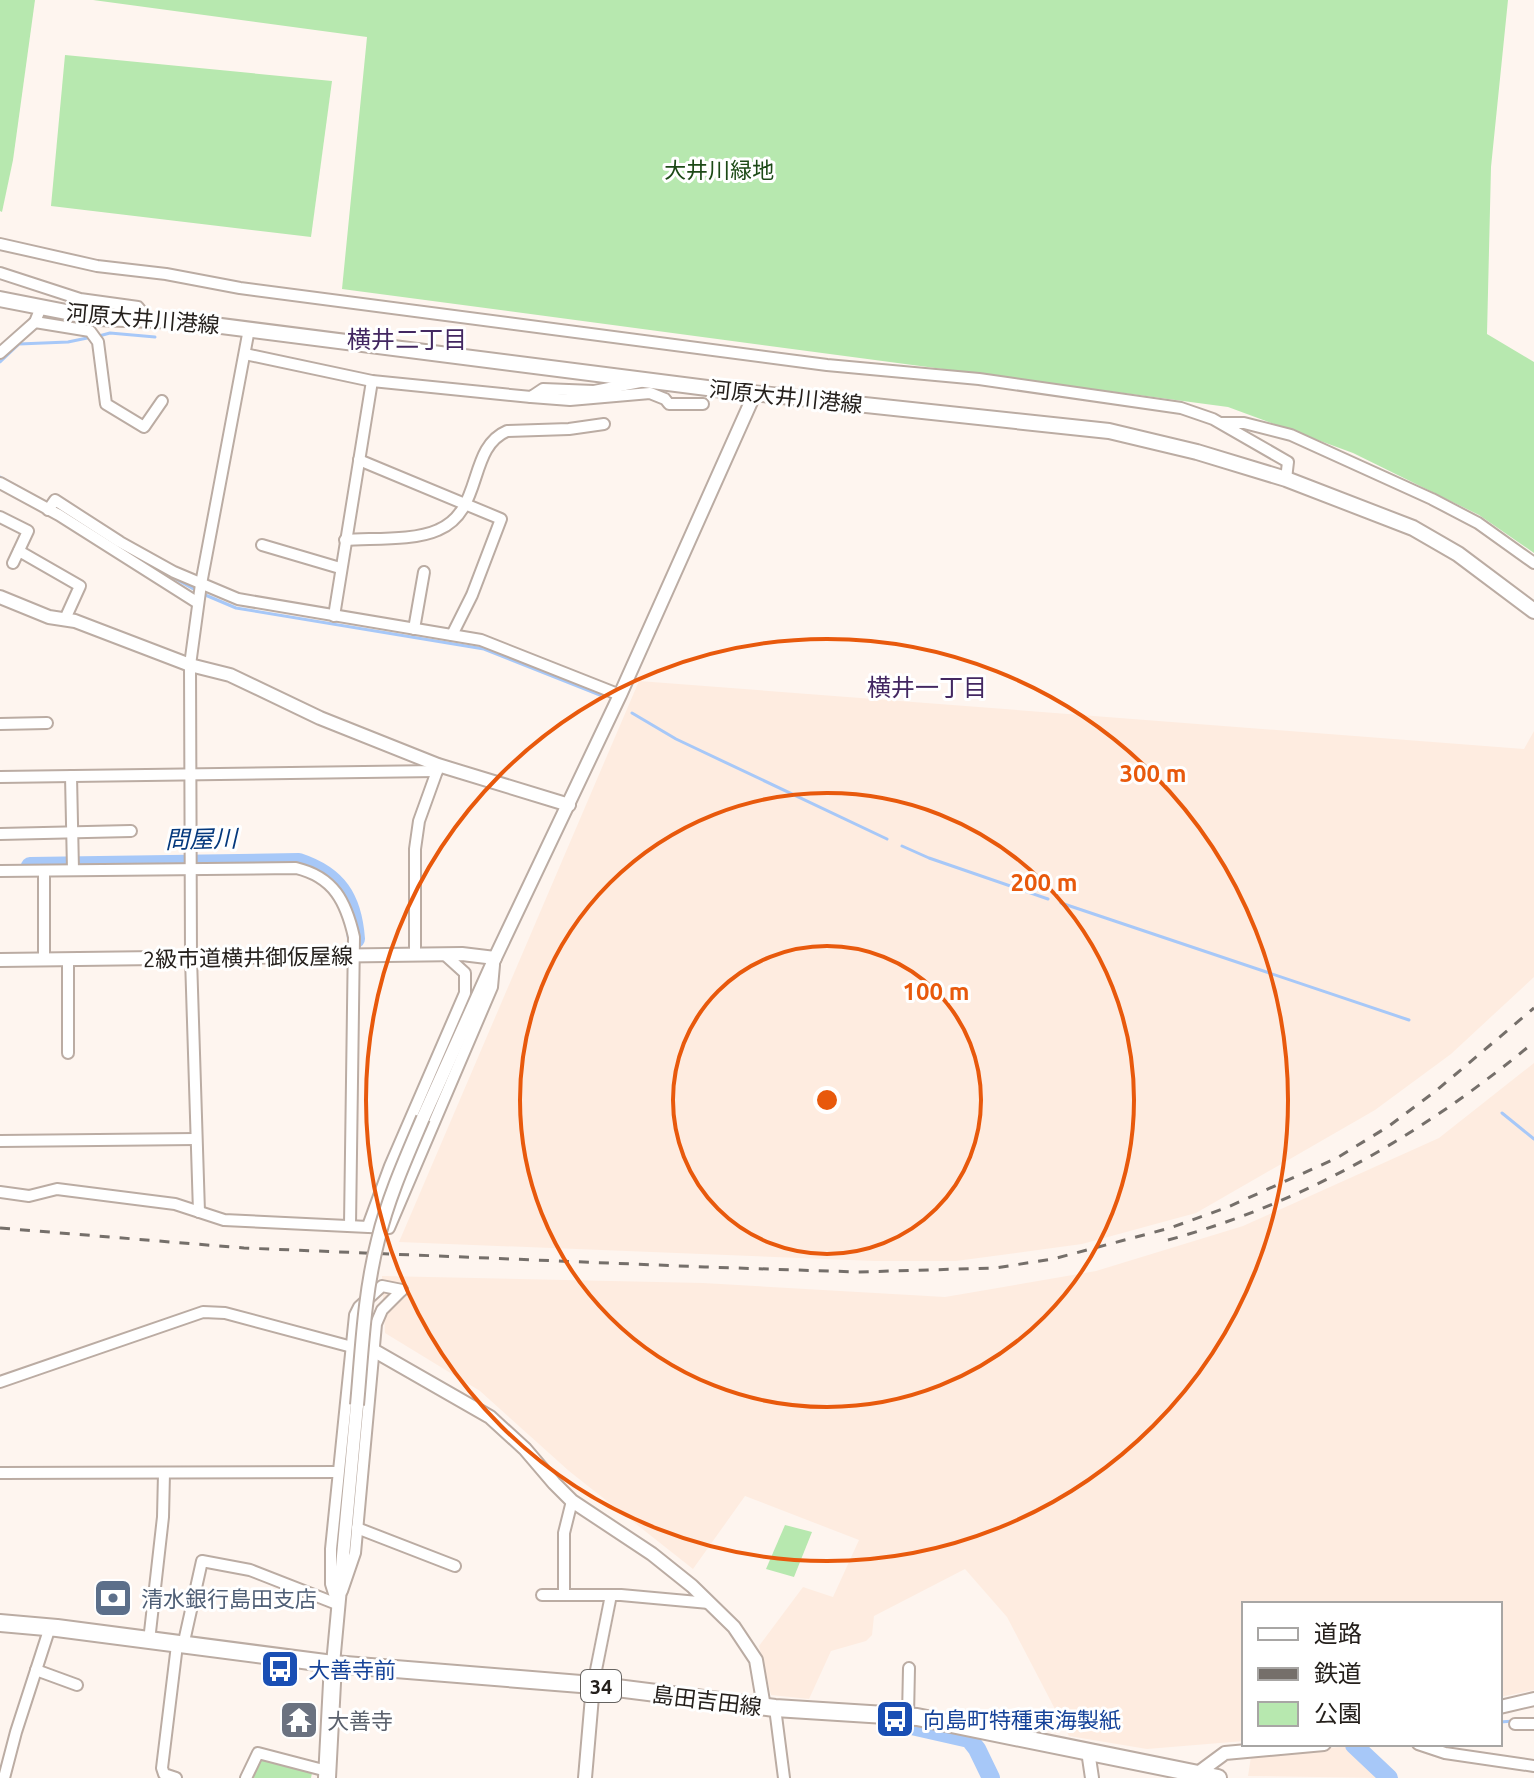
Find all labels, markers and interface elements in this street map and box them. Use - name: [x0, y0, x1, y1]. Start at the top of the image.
- park label: 大井川緑地: [664, 157, 774, 182]
- street label: 河原大井川港線: [65, 299, 221, 337]
- district label: 横井二丁目: [347, 326, 467, 353]
- street label: 河原大井川港線: [708, 376, 864, 416]
- district label: 横井一丁目: [867, 674, 987, 701]
- text: 300 m: [1120, 760, 1186, 787]
- water label: 問屋川: [165, 825, 240, 853]
- text: 200 m: [1011, 869, 1077, 896]
- street label: 2級市道横井御仮屋線: [143, 943, 353, 971]
- text: 100 m: [903, 978, 969, 1005]
- centre of rings: [813, 1086, 841, 1114]
- bank icon: 清水銀行島田支店: [92, 1577, 134, 1619]
- place label: 清水銀行島田支店: [141, 1586, 317, 1611]
- legend: [1242, 1602, 1502, 1746]
- text: 道路: [1314, 1620, 1362, 1647]
- bus stop icon: 大善寺前: [259, 1648, 301, 1690]
- place label: 大善寺前: [308, 1657, 396, 1682]
- text: 鉄道: [1314, 1660, 1362, 1687]
- road number: 34: [581, 1670, 621, 1702]
- street label: 島田吉田線: [651, 1681, 763, 1719]
- bus stop icon: 向島町特種東海製紙: [874, 1698, 916, 1740]
- temple icon: 大善寺: [278, 1699, 320, 1741]
- text: 公園: [1314, 1700, 1362, 1727]
- place label: 向島町特種東海製紙: [923, 1707, 1121, 1732]
- place label: 大善寺: [327, 1708, 393, 1733]

